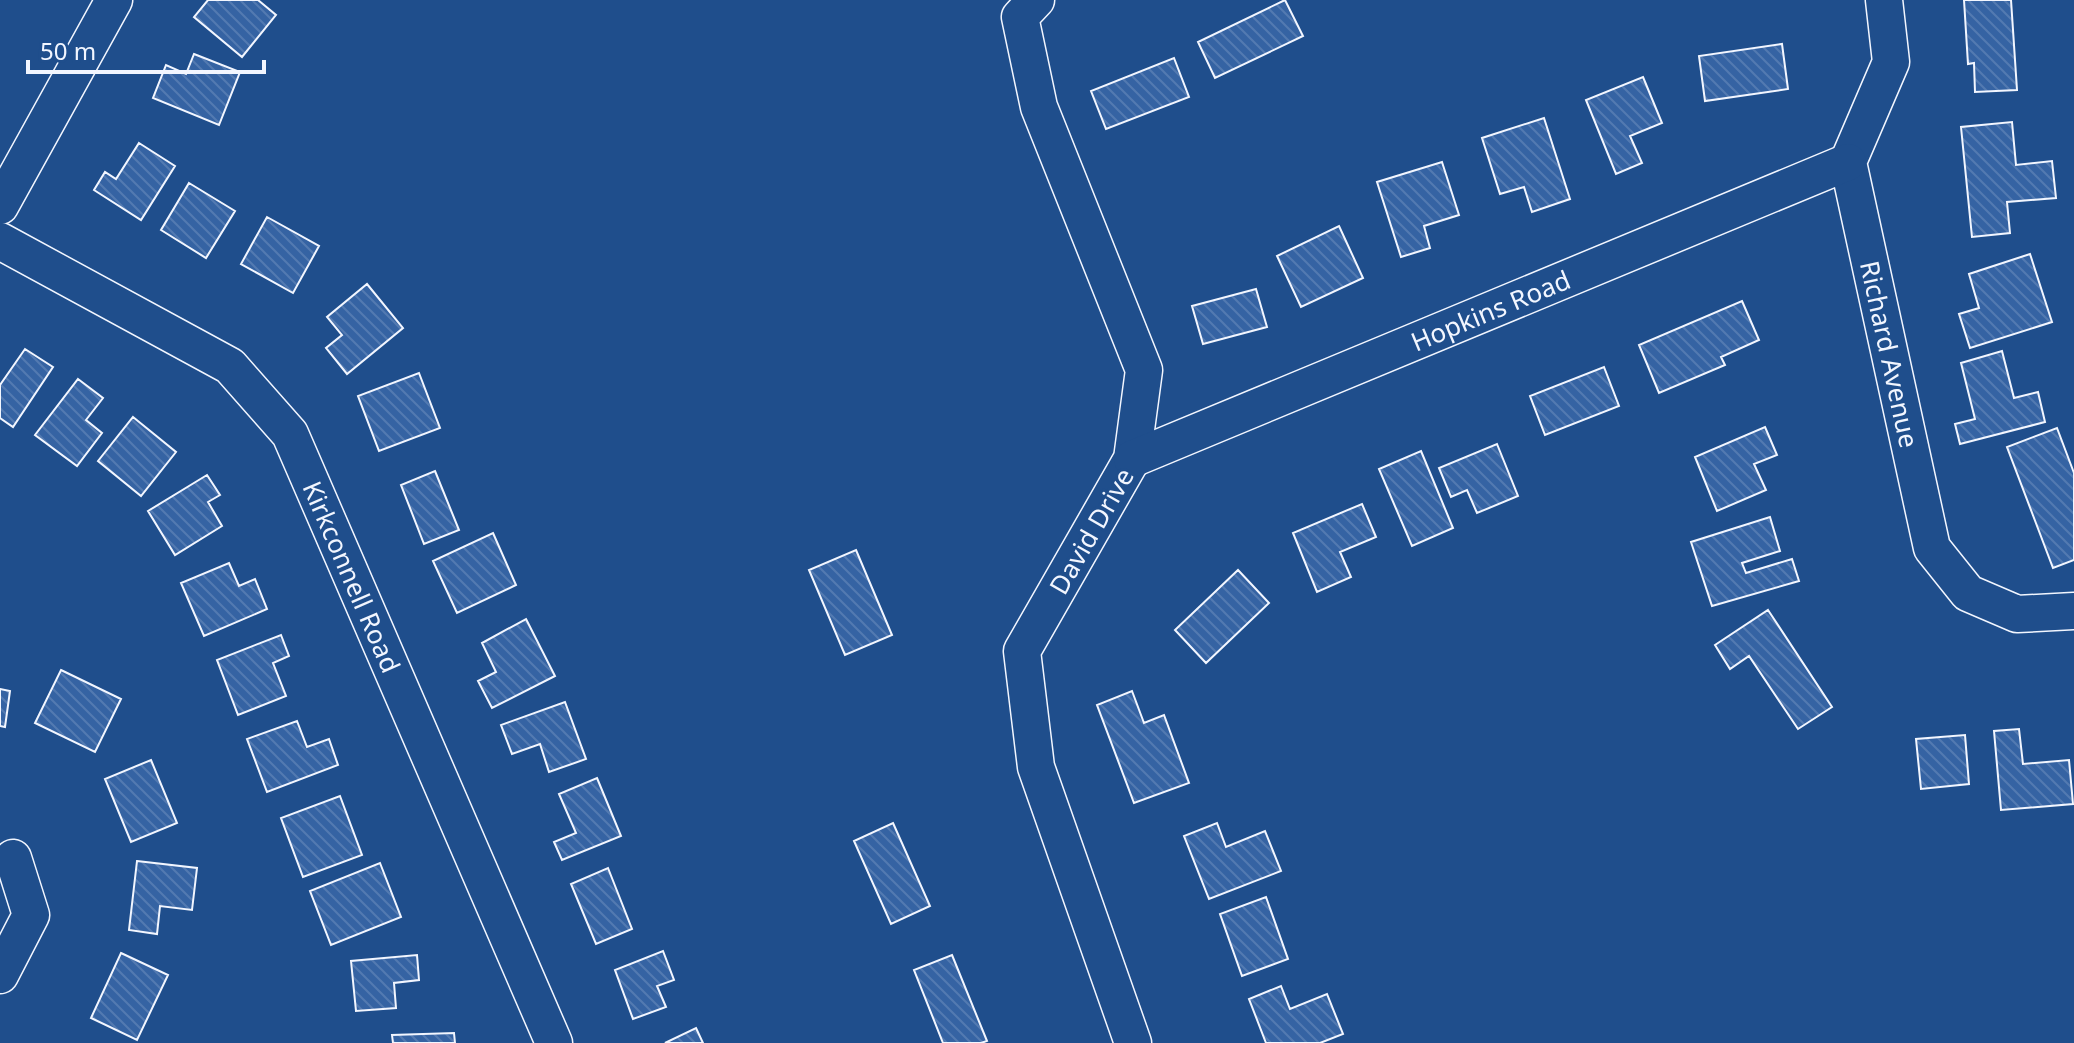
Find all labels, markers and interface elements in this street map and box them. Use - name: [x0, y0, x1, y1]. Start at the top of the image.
- scale bar: [28, 24, 264, 74]
- text: 50 m: [40, 34, 96, 67]
- street label: Richard Avenue: [1852, 257, 1928, 451]
- street label: Hopkins Road: [1405, 261, 1576, 359]
- street label: David Drive: [1040, 461, 1142, 601]
- street label: Kirkconnell Road: [295, 475, 409, 678]

